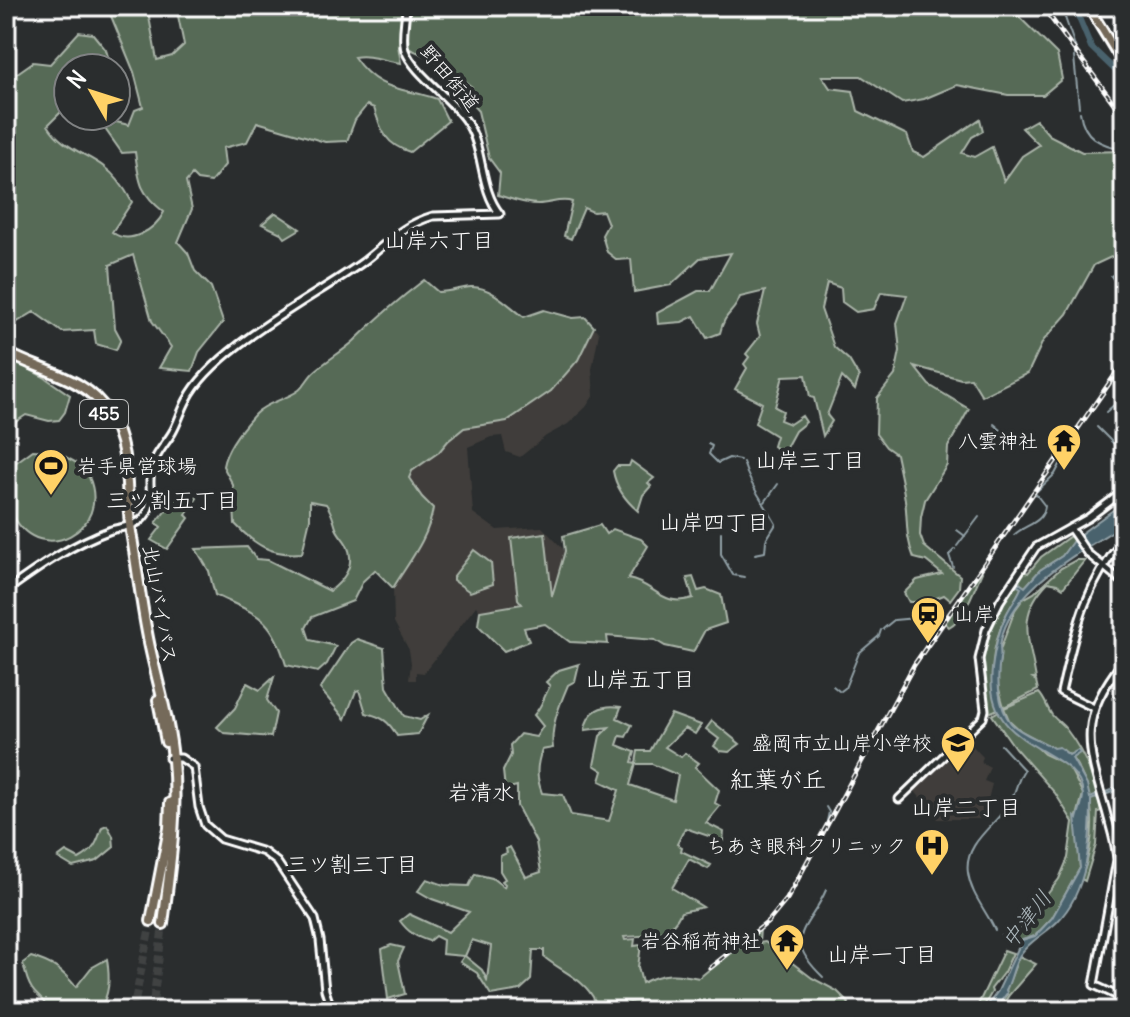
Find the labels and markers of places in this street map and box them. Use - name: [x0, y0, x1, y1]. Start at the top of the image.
- temple icon: 八雲神社: [1045, 422, 1083, 472]
- place label: 八雲神社: [958, 428, 1038, 453]
- sports icon: 岩手県営球場: [32, 447, 70, 497]
- place label: 岩手県営球場: [77, 453, 197, 478]
- station icon: 山岸: [909, 595, 947, 645]
- place label: 山岸: [954, 601, 994, 626]
- school or university icon: 盛岡市立山岸小学校: [939, 724, 977, 774]
- place label: 盛岡市立山岸小学校: [752, 730, 932, 755]
- hospital icon: ちあき眼科クリニック: [913, 827, 951, 877]
- place label: ちあき眼科クリニック: [706, 833, 906, 858]
- temple icon: 岩谷稲荷神社: [768, 922, 806, 972]
- place label: 岩谷稲荷神社: [641, 928, 761, 953]

